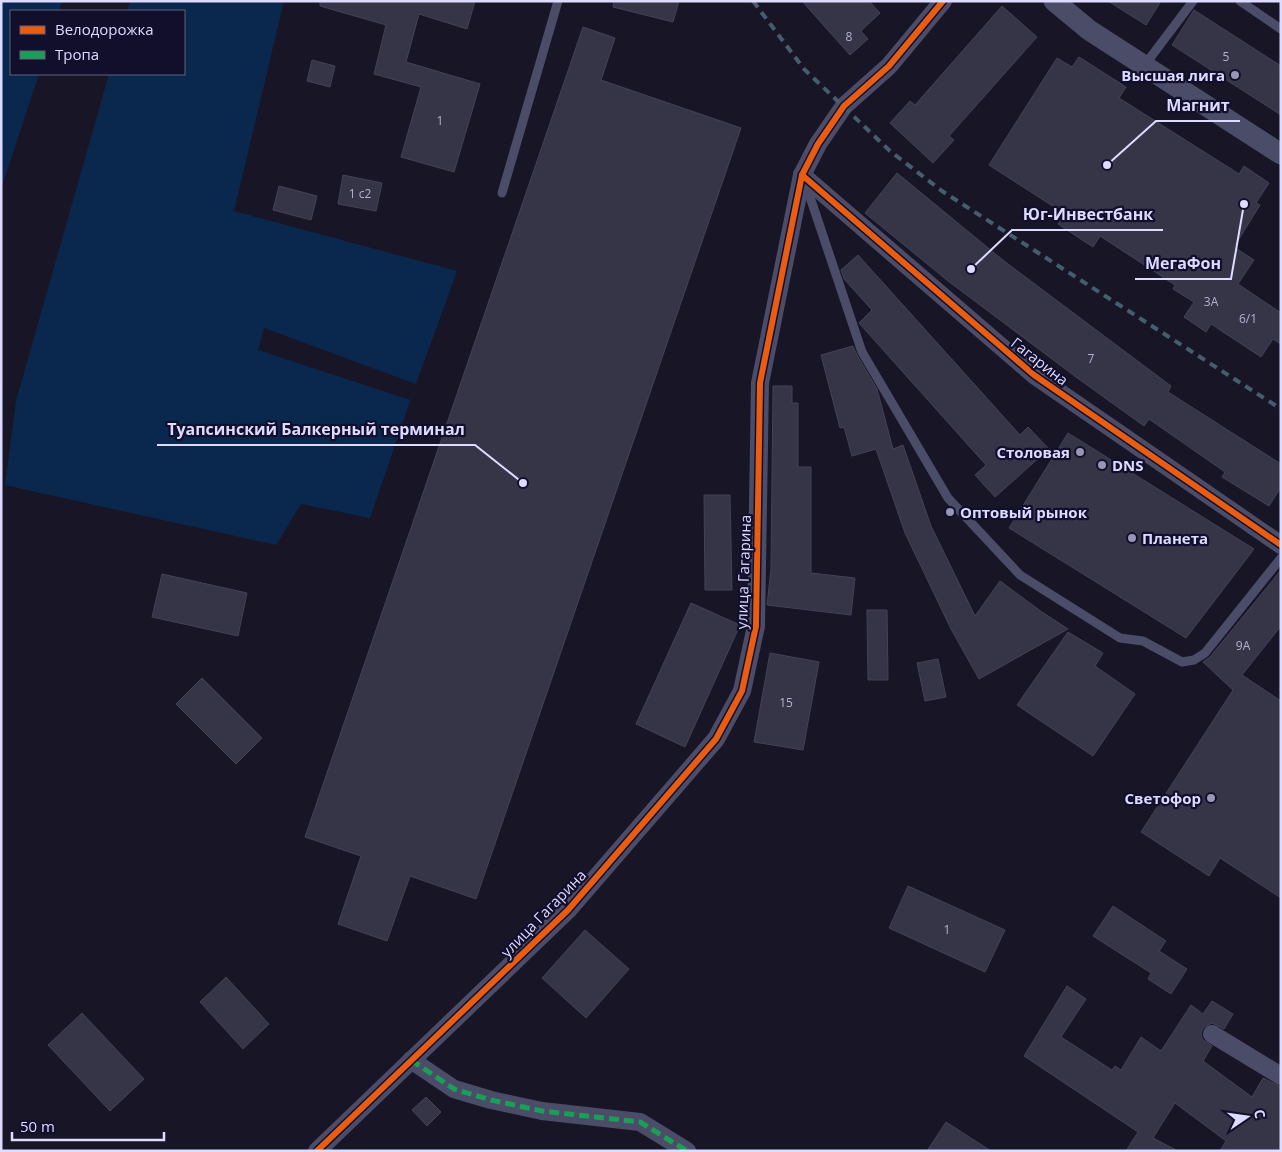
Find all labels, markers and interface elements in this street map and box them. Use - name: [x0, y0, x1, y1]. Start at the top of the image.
- legend: [10, 10, 185, 75]
- text: Велодорожка: [55, 19, 154, 39]
- house number: 8: [846, 28, 853, 45]
- text: Тропа: [55, 44, 99, 64]
- house number: 5: [1223, 48, 1230, 65]
- place label: Высшая лига: [1121, 65, 1225, 85]
- marker: Высшая лига: [1229, 69, 1241, 81]
- callout: Магнит: [1156, 90, 1240, 121]
- text: Магнит: [1166, 94, 1230, 116]
- house number: 1: [437, 112, 443, 129]
- house number: 1 с2: [349, 185, 371, 202]
- callout: Юг-Инвестбанк: [1012, 199, 1163, 230]
- text: Юг-Инвестбанк: [1023, 203, 1153, 225]
- callout: МегаФон: [1135, 248, 1231, 279]
- text: МегаФон: [1145, 252, 1221, 274]
- house number: 3А: [1204, 293, 1219, 310]
- house number: 6/1: [1239, 310, 1257, 327]
- street label: Гагарина: [1007, 332, 1073, 390]
- house number: 7: [1088, 350, 1095, 367]
- callout: Туапсинский Балкерный терминал: [157, 414, 475, 445]
- text: Туапсинский Балкерный терминал: [167, 418, 465, 440]
- place label: Столовая: [997, 442, 1070, 462]
- marker: Столовая: [1074, 446, 1086, 458]
- place label: DNS: [1112, 455, 1144, 475]
- marker: DNS: [1096, 459, 1108, 471]
- place label: Оптовый рынок: [960, 502, 1088, 522]
- marker: Оптовый рынок: [944, 506, 956, 518]
- street label: улица Гагарина: [731, 514, 755, 630]
- place label: Планета: [1142, 528, 1208, 548]
- marker: Планета: [1126, 532, 1138, 544]
- house number: 9А: [1236, 637, 1251, 654]
- house number: 15: [779, 694, 793, 711]
- place label: Светофор: [1125, 788, 1201, 808]
- marker: Светофор: [1205, 792, 1217, 804]
- street label: улица Гагарина: [496, 865, 590, 961]
- house number: 1: [944, 921, 950, 938]
- north arrow: [1222, 1092, 1272, 1142]
- text: С: [1250, 1107, 1270, 1121]
- scale bar: [12, 1110, 165, 1142]
- text: 50 m: [20, 1116, 55, 1136]

